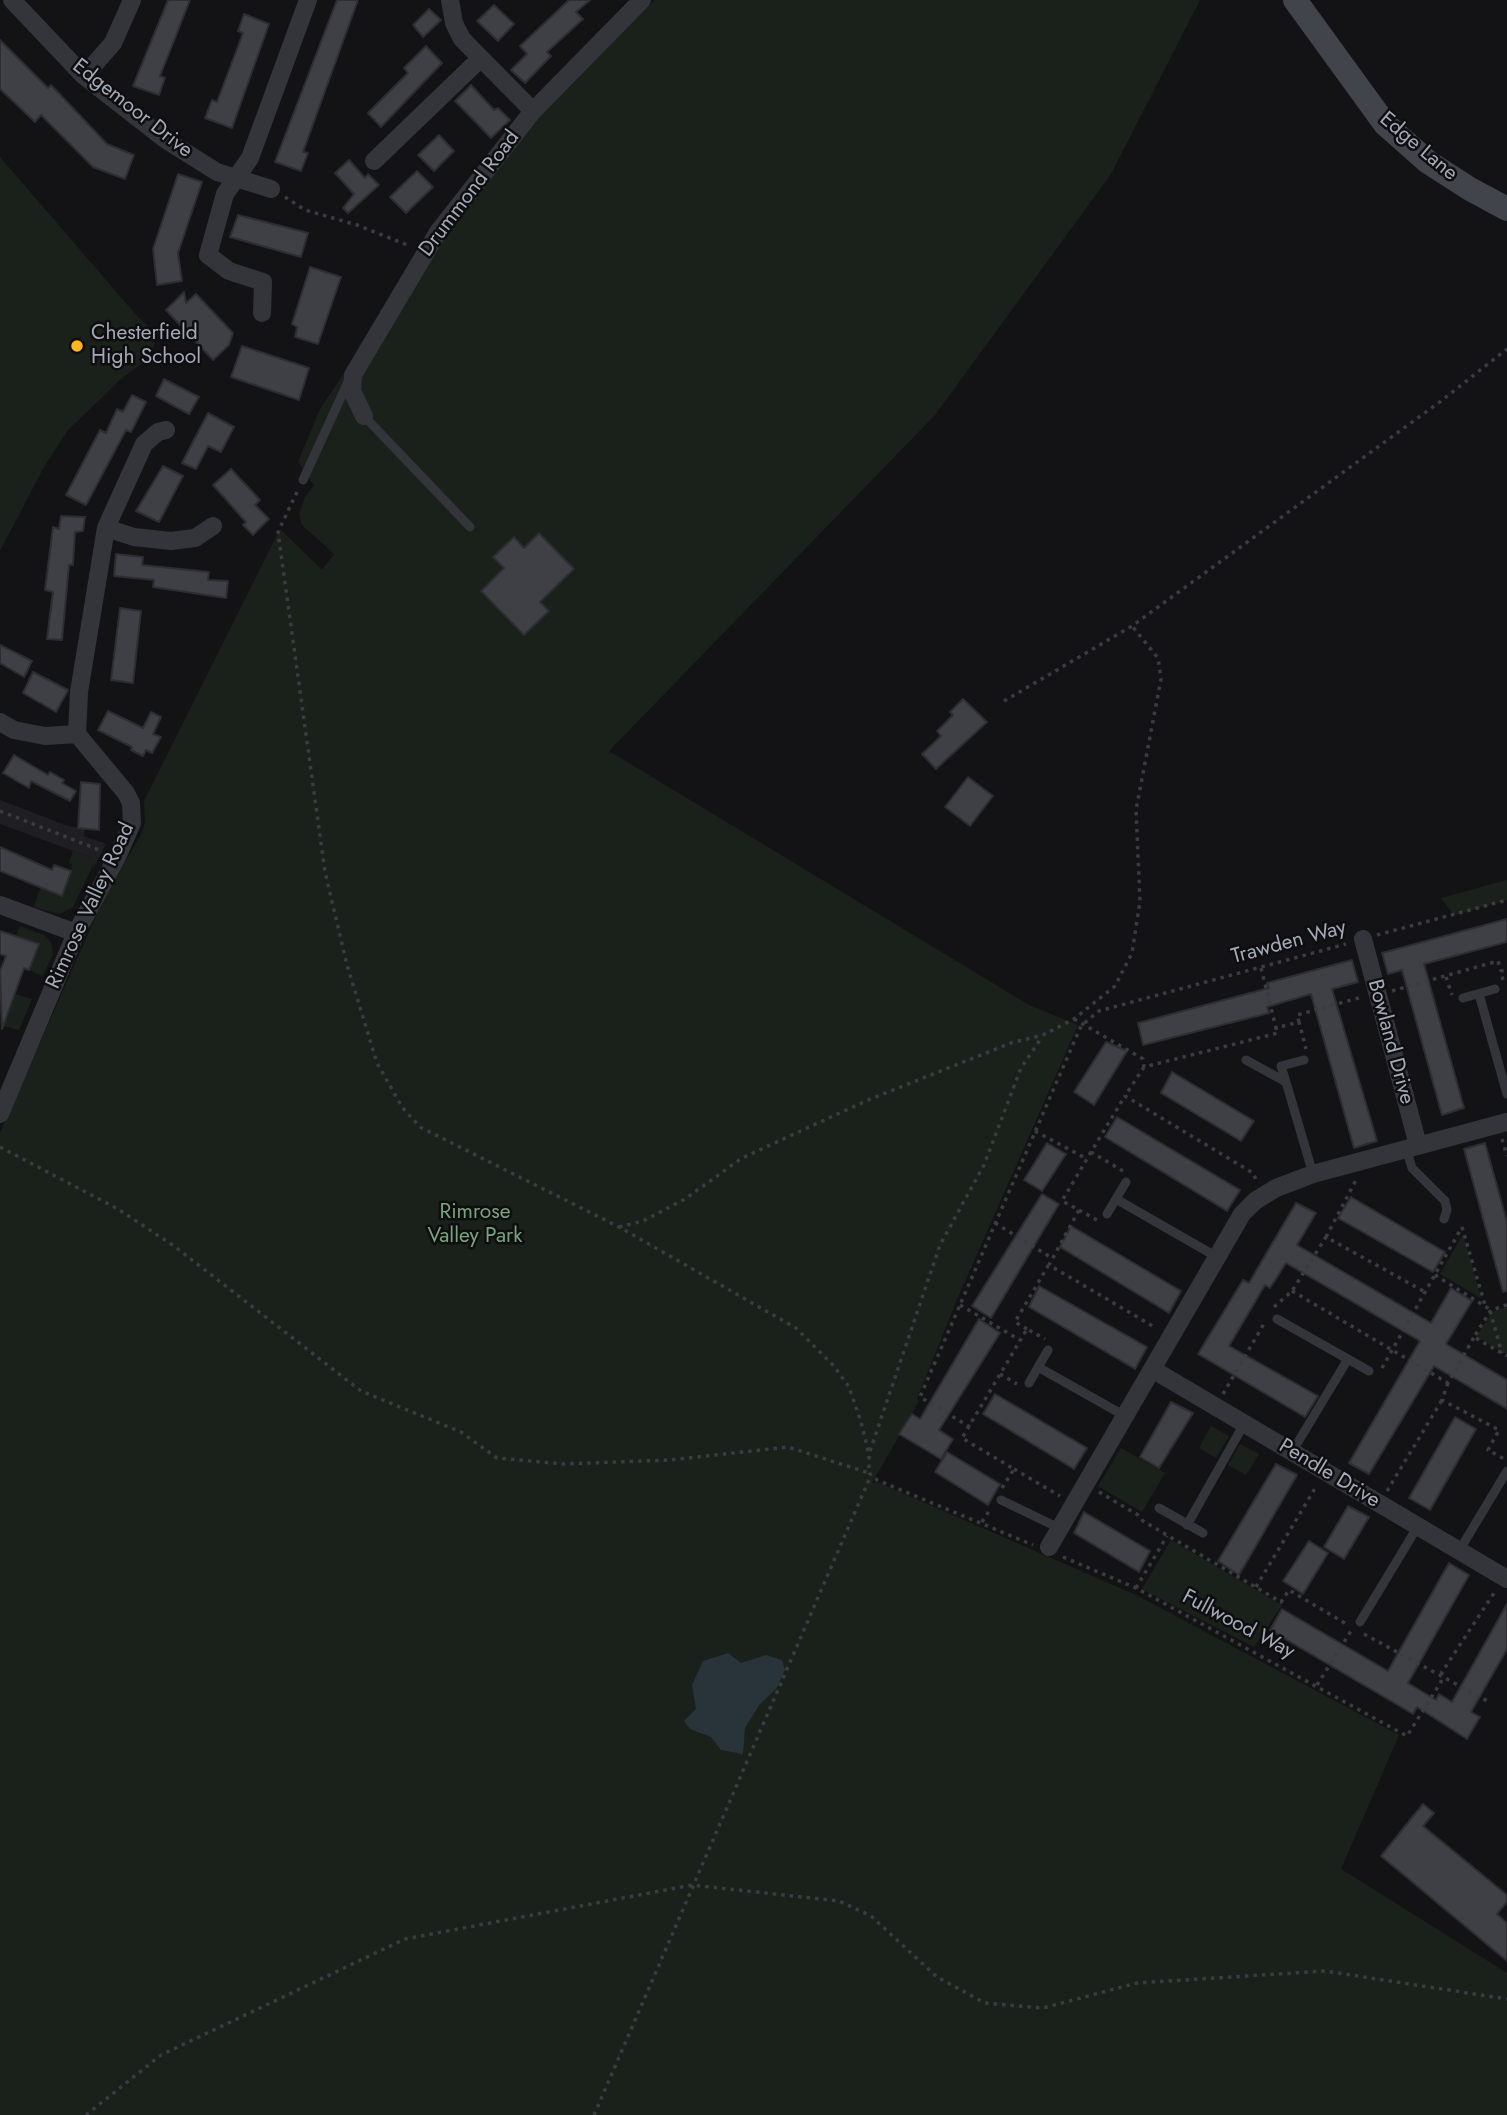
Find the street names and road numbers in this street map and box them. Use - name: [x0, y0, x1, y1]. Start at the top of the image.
- street label: Edgemoor Drive: [67, 54, 197, 164]
- street label: Edge Lane: [1374, 107, 1462, 187]
- street label: Drummond Road: [414, 126, 526, 262]
- street label: Rimrose Valley Road: [41, 819, 141, 993]
- street label: Trawden Way: [1229, 916, 1349, 970]
- street label: Bowland Drive: [1361, 977, 1419, 1107]
- street label: Pendle Drive: [1274, 1434, 1384, 1514]
- street label: Fullwood Way: [1177, 1585, 1299, 1665]

